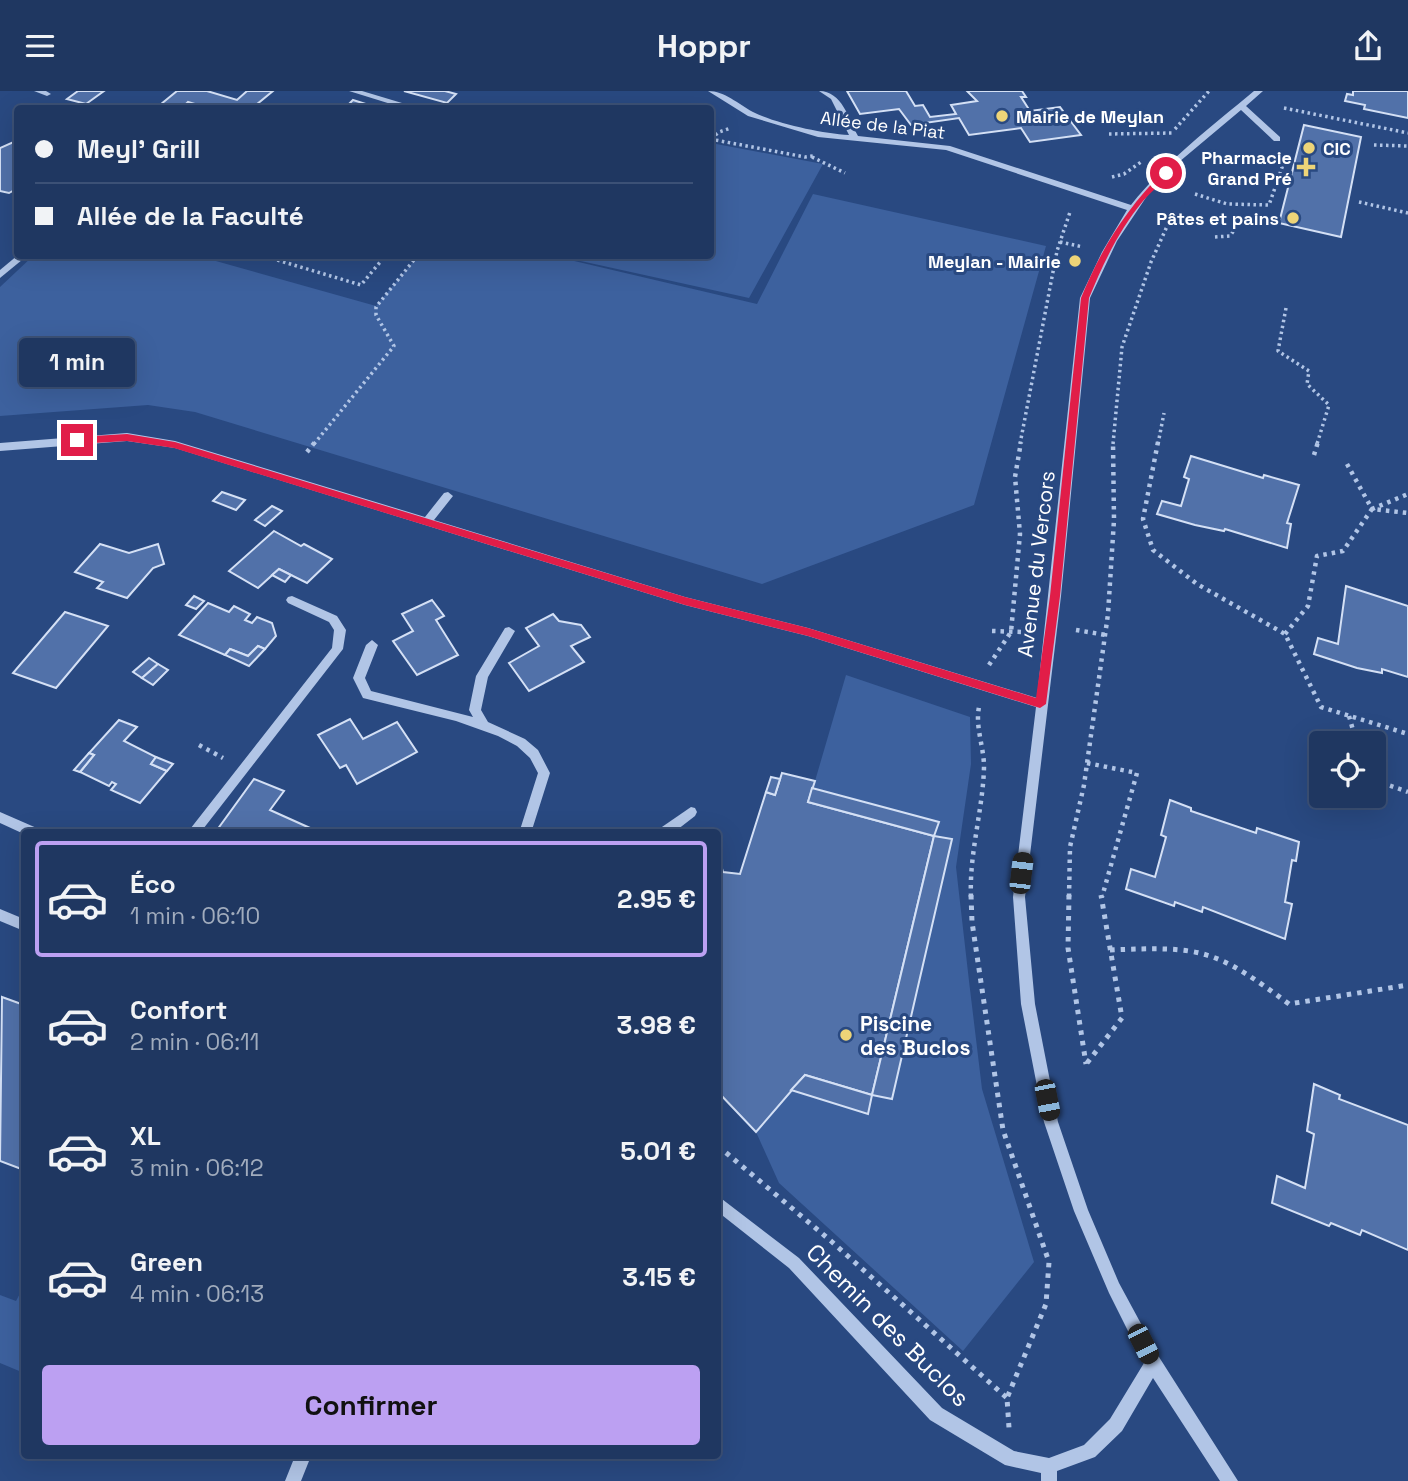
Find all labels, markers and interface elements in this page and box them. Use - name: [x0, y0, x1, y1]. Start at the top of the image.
- text: Hoppr: [657, 26, 751, 66]
- icon: menu: [21, 27, 59, 65]
- icon: share: [1349, 27, 1387, 65]
- place label: Mairie de Meylan: [1016, 105, 1164, 128]
- street label: Allée de la Piat: [819, 106, 947, 144]
- marker: Mairie de Meylan: [994, 108, 1010, 124]
- text: Meyl' Grill: [77, 132, 200, 166]
- place label: CIC: [1323, 137, 1351, 160]
- marker: CIC: [1301, 140, 1317, 156]
- place label: Pharmacie Grand Pré: [1201, 146, 1292, 190]
- route start: [1150, 157, 1182, 189]
- marker: Pharmacie Grand Pré: [1298, 159, 1314, 175]
- text: Allée de la Faculté: [77, 199, 304, 233]
- place label: Pâtes et pains: [1156, 207, 1279, 230]
- marker: Pâtes et pains: [1285, 210, 1301, 226]
- place label: Meylan - Mairie: [928, 250, 1061, 273]
- marker: Meylan - Mairie: [1067, 253, 1083, 269]
- callout: 1 min: [19, 338, 135, 387]
- text: 1 min: [49, 347, 105, 377]
- route end: [61, 424, 93, 456]
- street label: Avenue du Vercors: [1011, 469, 1061, 659]
- map controls: [1309, 731, 1386, 808]
- button: locate: [1309, 731, 1386, 808]
- car: [1009, 851, 1034, 895]
- text: Éco: [130, 867, 176, 901]
- icon: car: [46, 868, 109, 931]
- text: 2.95 €: [617, 882, 696, 916]
- text: 1 min · 06:10: [130, 901, 260, 931]
- text: Confort: [130, 993, 227, 1027]
- icon: car: [46, 994, 109, 1057]
- text: 3.98 €: [617, 1008, 696, 1042]
- place label: Piscine des Buclos: [860, 1010, 970, 1061]
- text: 2 min · 06:11: [130, 1027, 259, 1057]
- marker: Piscine des Buclos: [838, 1027, 854, 1043]
- car: [1033, 1077, 1062, 1123]
- text: XL: [130, 1119, 161, 1153]
- icon: car: [46, 1120, 109, 1183]
- text: 5.01 €: [620, 1134, 696, 1168]
- text: 3 min · 06:12: [130, 1153, 264, 1183]
- street label: Chemin des Buclos: [800, 1237, 976, 1413]
- text: Green: [130, 1245, 203, 1279]
- icon: car: [46, 1246, 109, 1309]
- text: 3.15 €: [622, 1260, 696, 1294]
- text: 4 min · 06:13: [130, 1279, 264, 1309]
- car: [1125, 1321, 1162, 1367]
- button: Confirmer: [42, 1365, 700, 1445]

